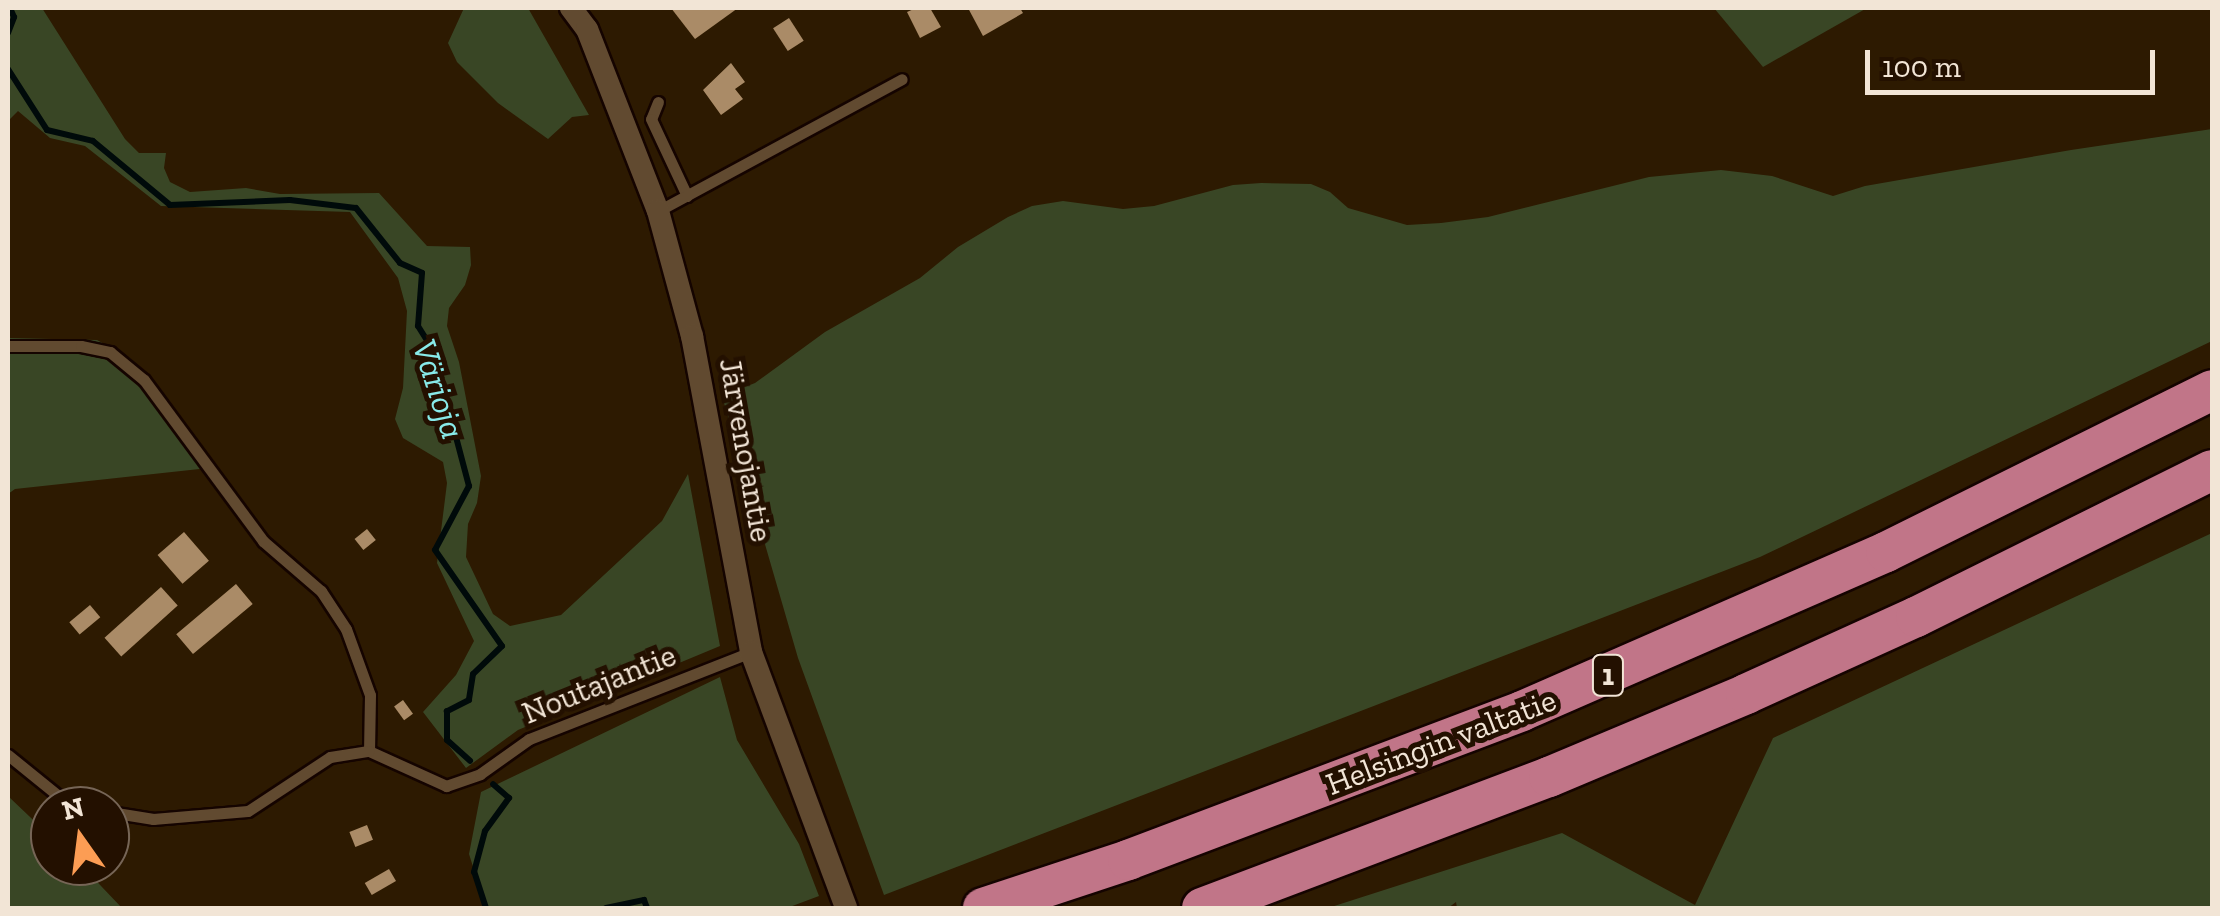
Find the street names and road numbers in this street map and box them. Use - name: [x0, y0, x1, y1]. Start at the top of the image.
- street label: Järvenojantie: [711, 355, 781, 545]
- street label: Noutajantie: [517, 636, 681, 732]
- road number: 1: [1590, 650, 1626, 700]
- street label: Helsingin valtatie: [1320, 680, 1562, 804]

